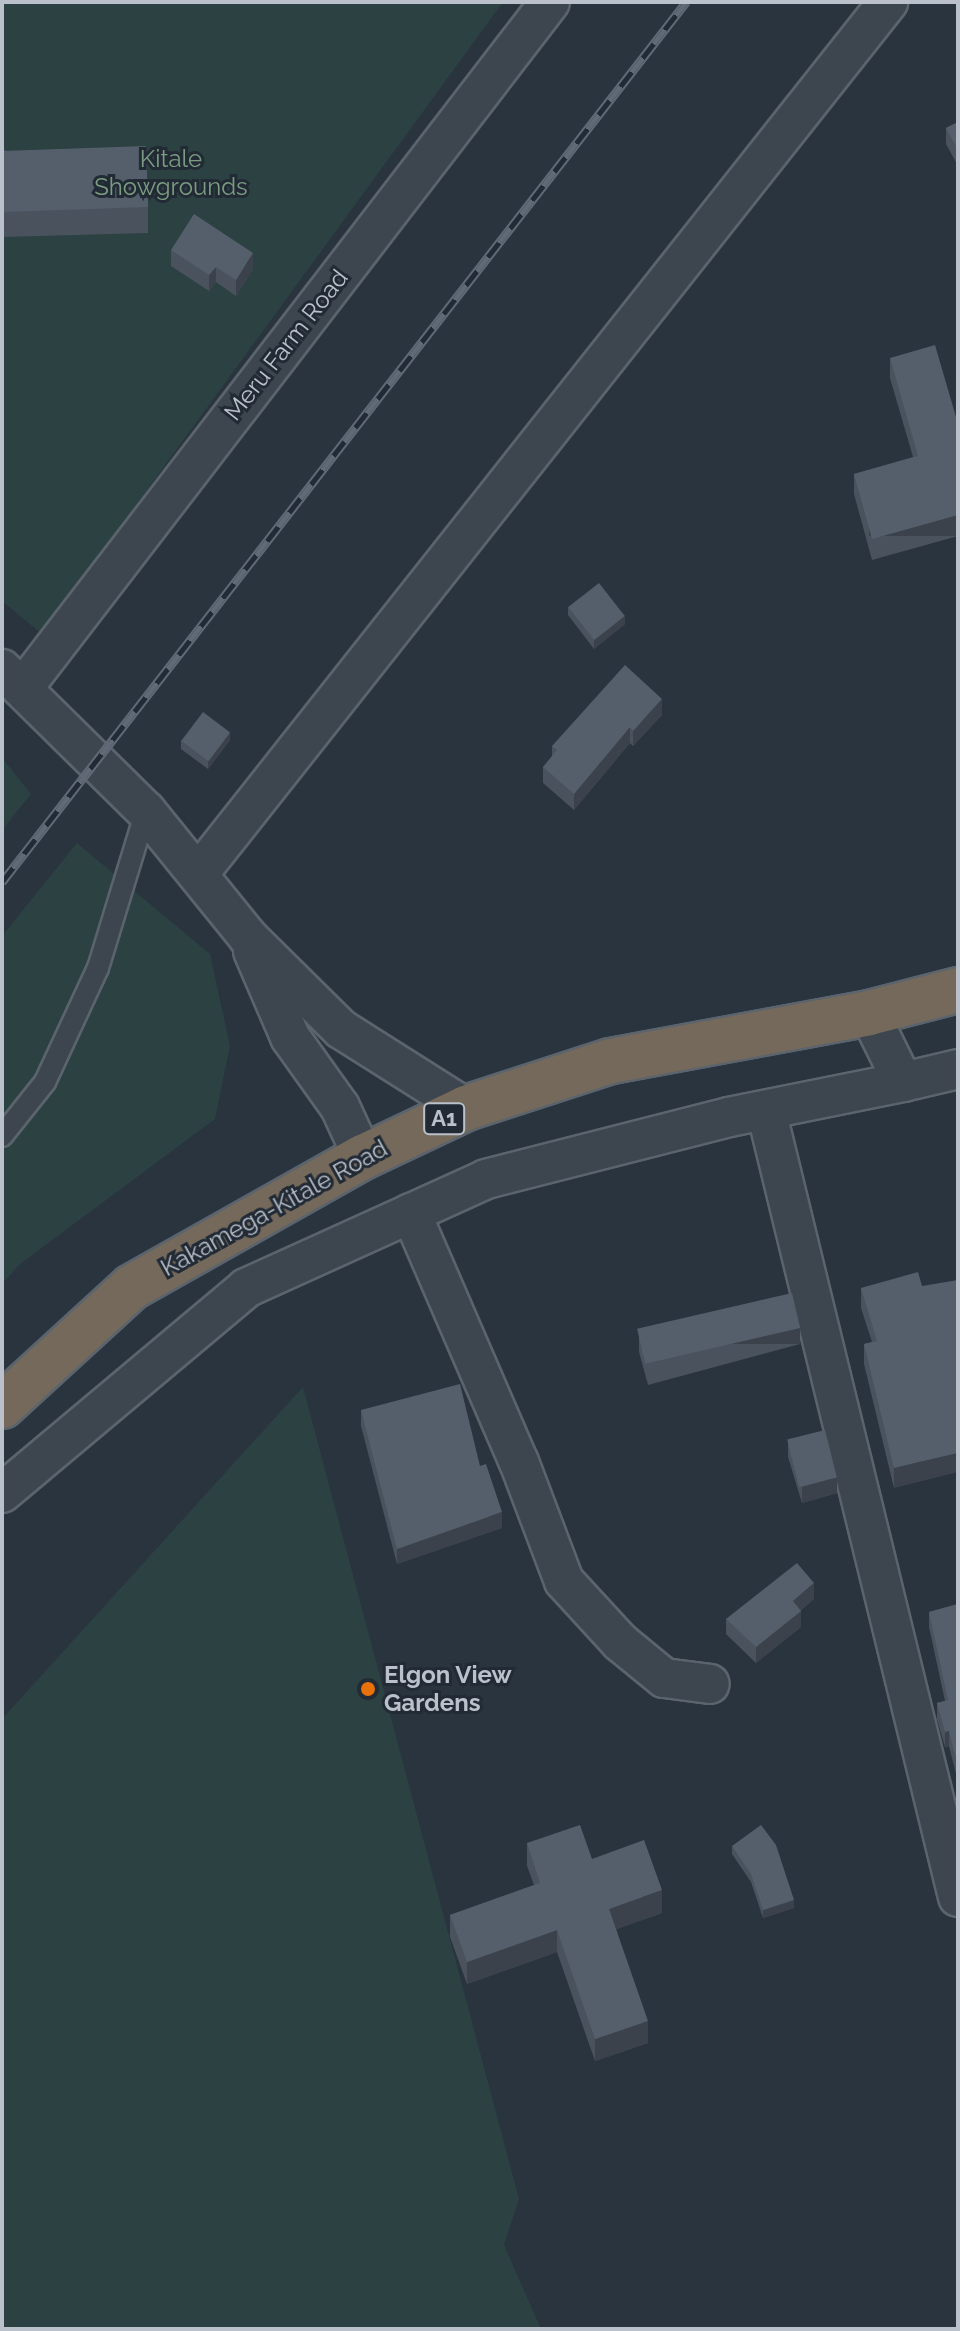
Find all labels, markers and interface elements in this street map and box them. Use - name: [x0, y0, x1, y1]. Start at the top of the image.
- park label: Kitale Showgrounds: [94, 145, 248, 201]
- street label: Meru Farm Road: [218, 264, 354, 426]
- road number: A1: [422, 1101, 466, 1137]
- street label: Kakamega-Kitale Road: [156, 1134, 392, 1282]
- place label: Elgon View Gardens: [384, 1661, 513, 1717]
- marker: Elgon View Gardens: [359, 1680, 377, 1698]

